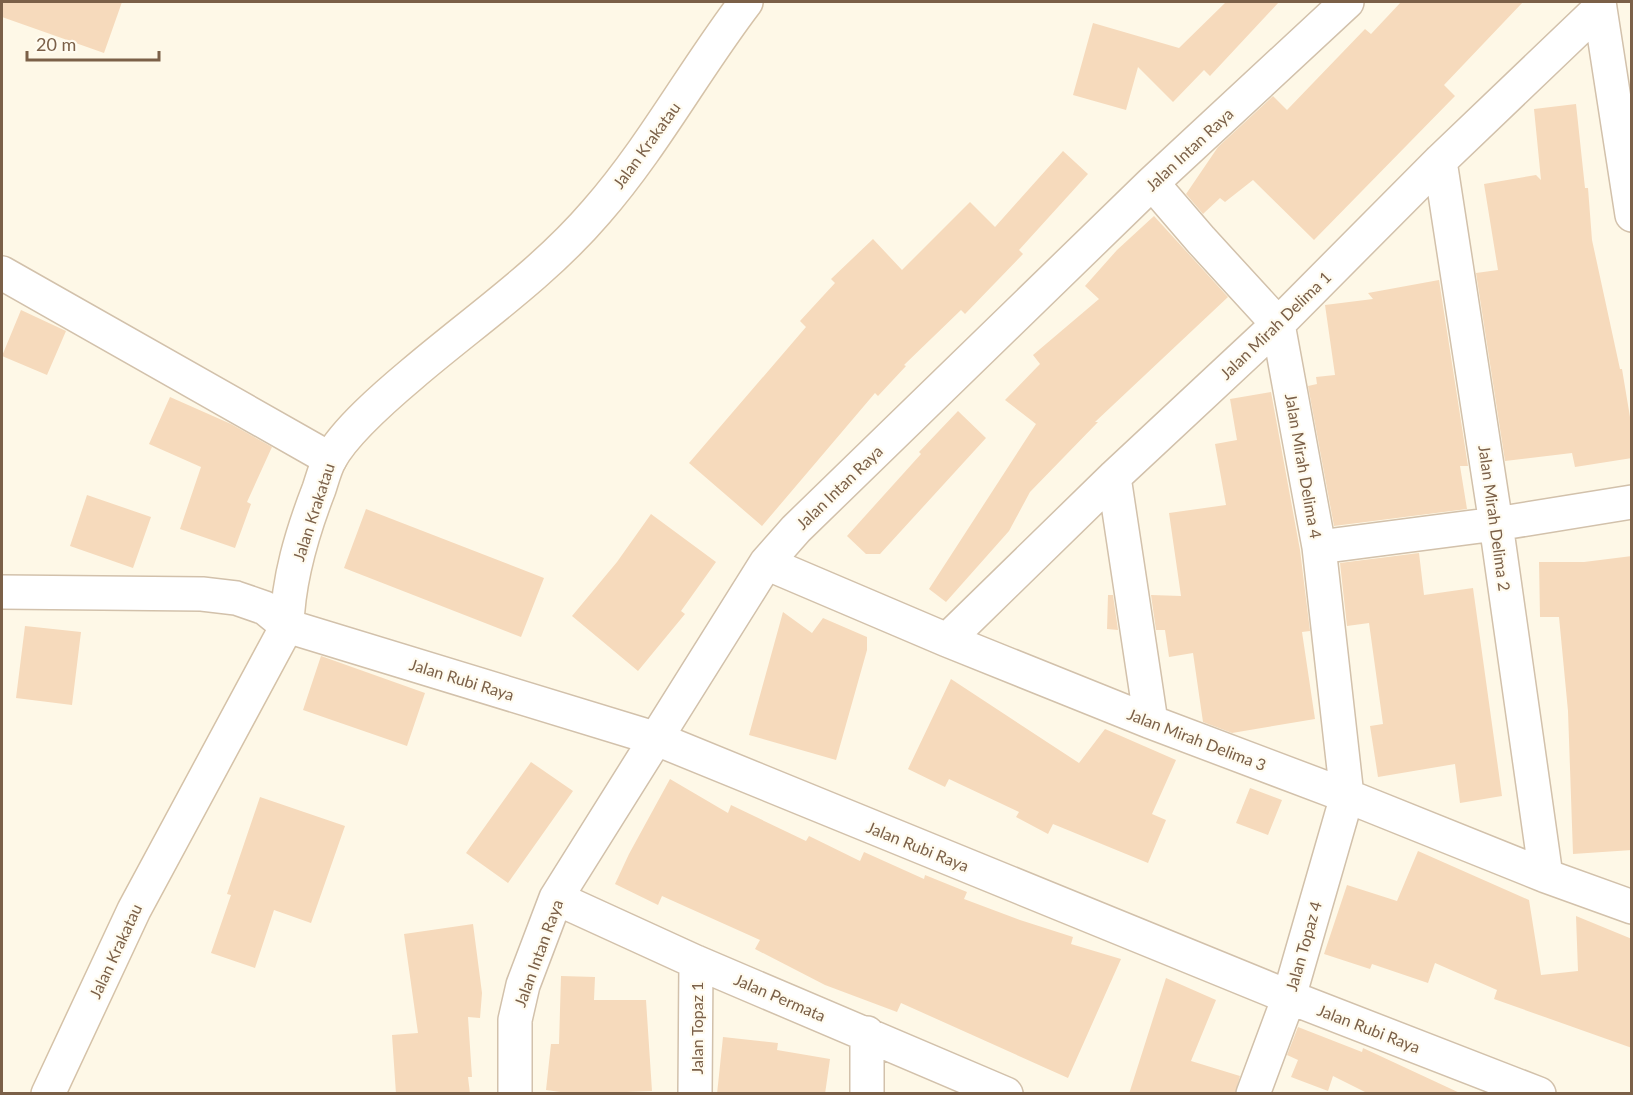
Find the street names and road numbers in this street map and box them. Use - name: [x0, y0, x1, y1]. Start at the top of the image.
- street label: Jalan Krakatau: [608, 98, 684, 192]
- street label: Jalan Intan Raya: [1141, 104, 1237, 194]
- street label: Jalan Mirah Delima 1: [1216, 267, 1334, 383]
- street label: Jalan Mirah Delima 4: [1282, 392, 1326, 540]
- street label: Jalan Intan Raya: [792, 441, 886, 533]
- street label: Jalan Mirah Delima 2: [1475, 444, 1515, 592]
- street label: Jalan Krakatau: [288, 461, 338, 563]
- street label: Jalan Rubi Raya: [407, 654, 517, 704]
- street label: Jalan Mirah Delima 3: [1125, 704, 1269, 774]
- street label: Jalan Rubi Raya: [864, 817, 972, 875]
- street label: Jalan Intan Raya: [510, 897, 566, 1009]
- street label: Jalan Topaz 4: [1281, 899, 1325, 993]
- street label: Jalan Krakatau: [85, 901, 145, 1001]
- street label: Jalan Permata: [732, 969, 828, 1025]
- street label: Jalan Topaz 1: [687, 982, 706, 1074]
- street label: Jalan Rubi Raya: [1315, 1000, 1423, 1056]

